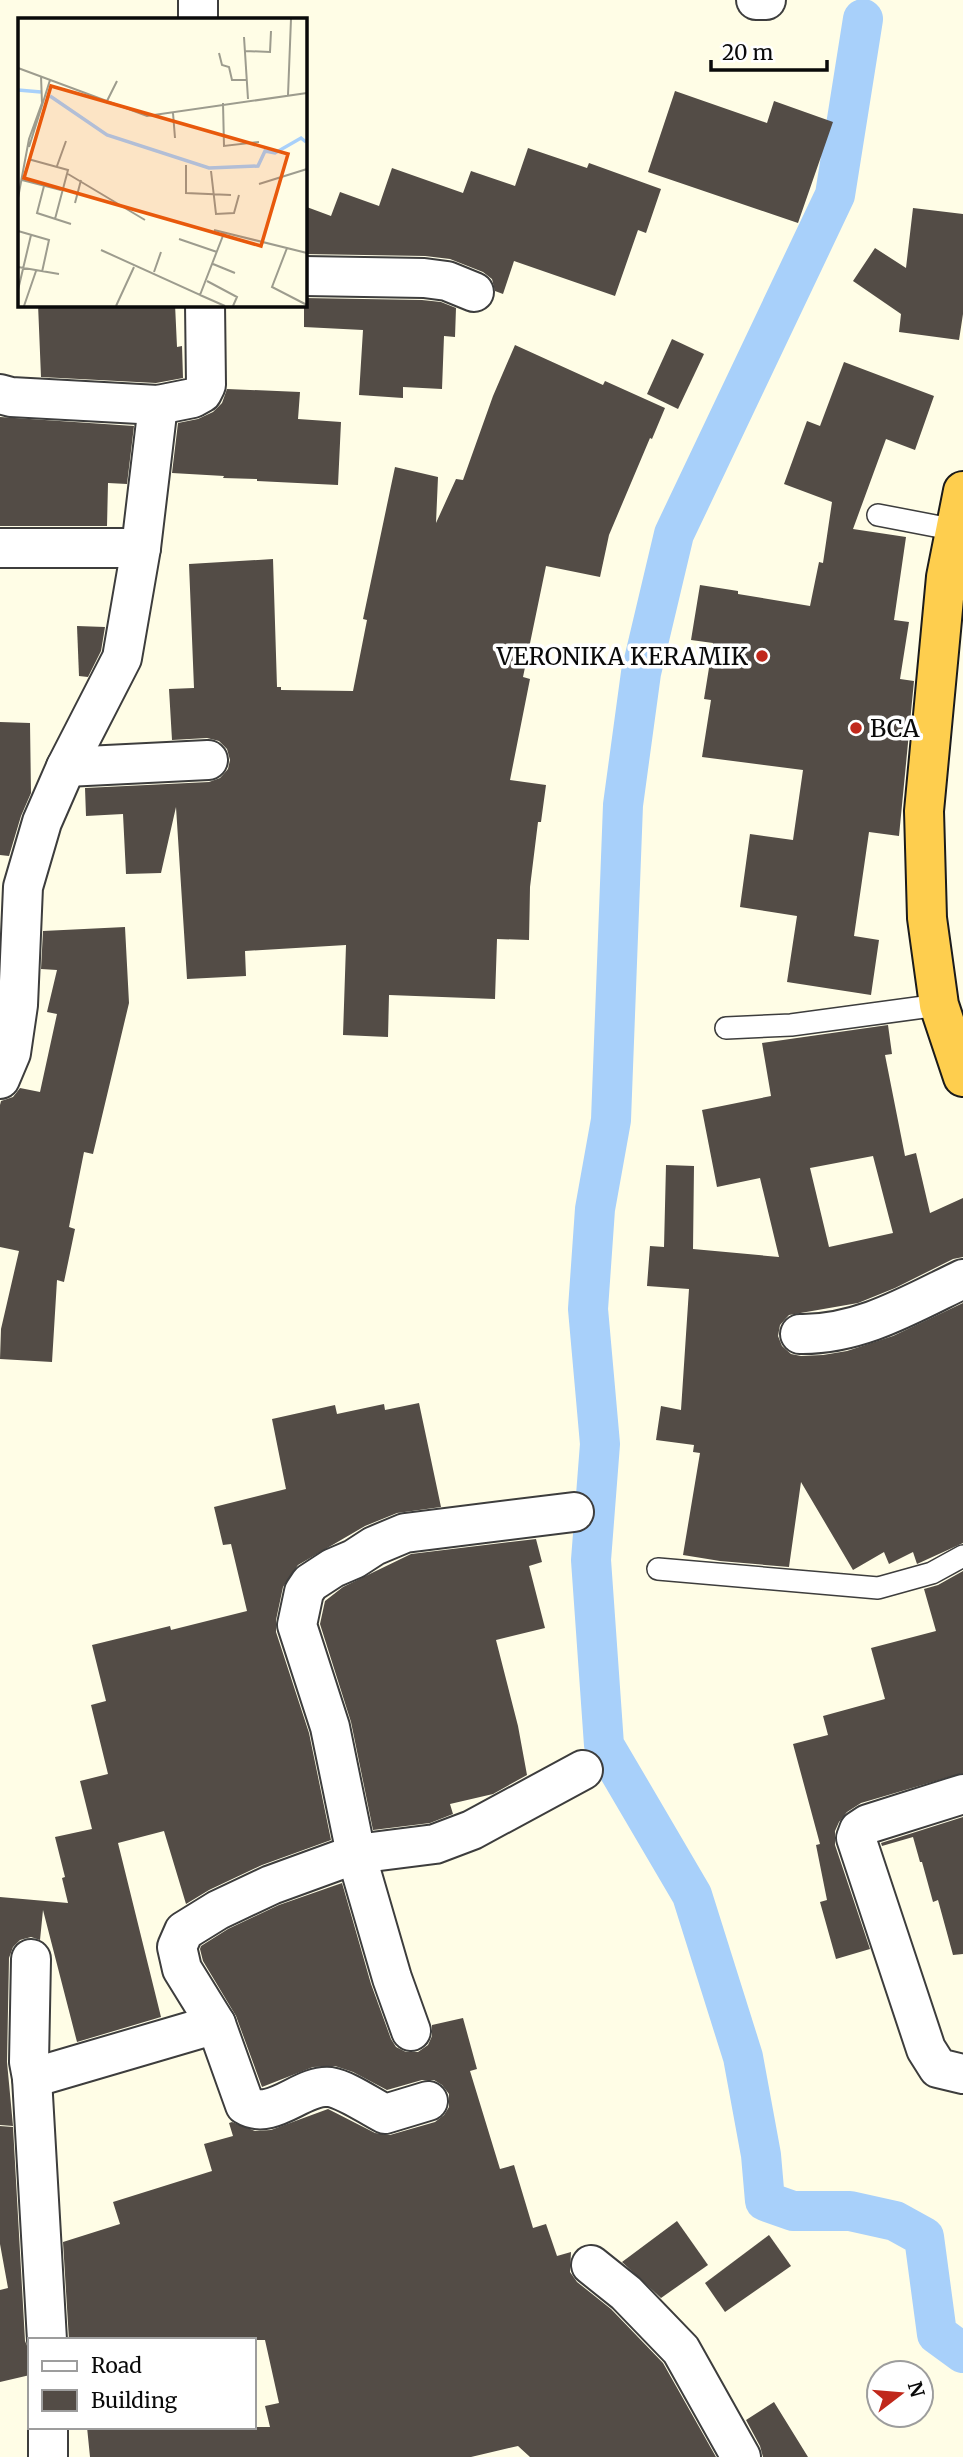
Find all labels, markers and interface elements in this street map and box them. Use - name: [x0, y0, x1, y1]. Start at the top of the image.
- inset map: [18, 18, 306, 306]
- scale bar: [711, 28, 827, 72]
- text: 20 m: [722, 39, 774, 66]
- place label: VERONIKA KERAMIK: [496, 641, 749, 672]
- marker: VERONIKA KERAMIK: [754, 648, 770, 664]
- place label: BCA: [870, 713, 920, 744]
- marker: BCA: [848, 720, 864, 736]
- legend: [28, 2338, 256, 2429]
- text: Road: [91, 2352, 142, 2379]
- north arrow: [865, 2359, 935, 2429]
- text: N: [903, 2379, 930, 2400]
- text: Building: [91, 2387, 178, 2414]

